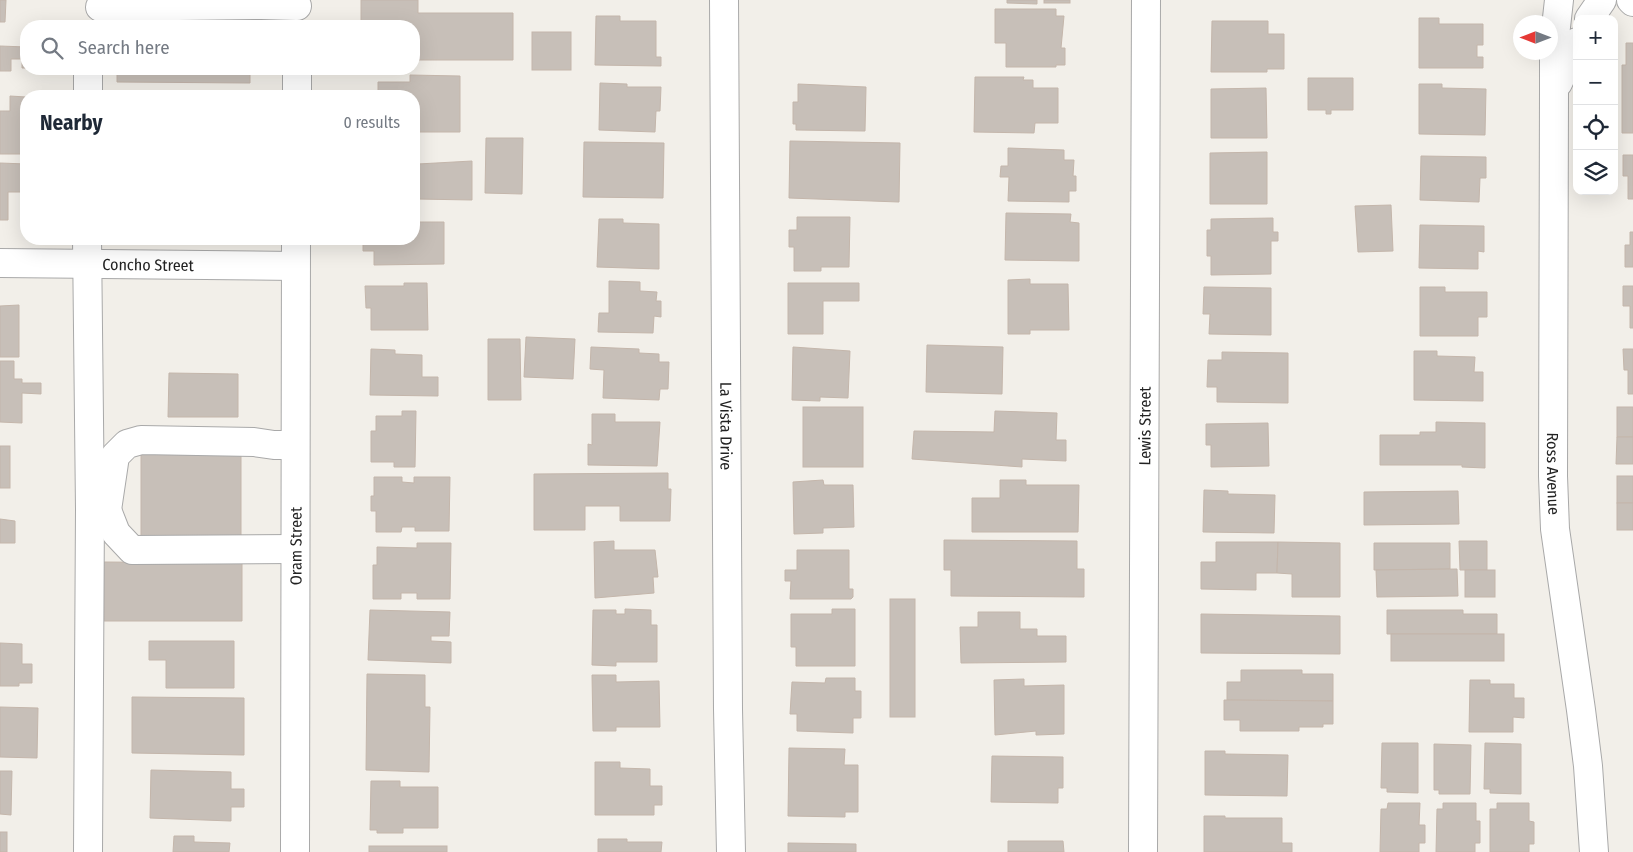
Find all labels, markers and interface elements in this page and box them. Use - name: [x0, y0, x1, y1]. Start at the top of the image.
- north arrow: [1513, 15, 1558, 60]
- map controls: [1573, 15, 1618, 195]
- button: +: [1573, 15, 1618, 60]
- search box: [20, 20, 420, 75]
- icon: search: [38, 34, 66, 62]
- text: Search here: [78, 36, 170, 59]
- button: −: [1573, 60, 1618, 105]
- button: locate: [1573, 105, 1618, 150]
- text: Nearby: [40, 110, 102, 136]
- text: 0 results: [343, 113, 400, 132]
- button: layers: [1573, 150, 1618, 195]
- street label: Concho Street: [102, 255, 195, 274]
- street label: La Vista Drive: [717, 382, 736, 470]
- street label: Lewis Street: [1135, 386, 1154, 466]
- street label: Ross Avenue: [1543, 433, 1564, 515]
- street label: Oram Street: [286, 506, 305, 585]

